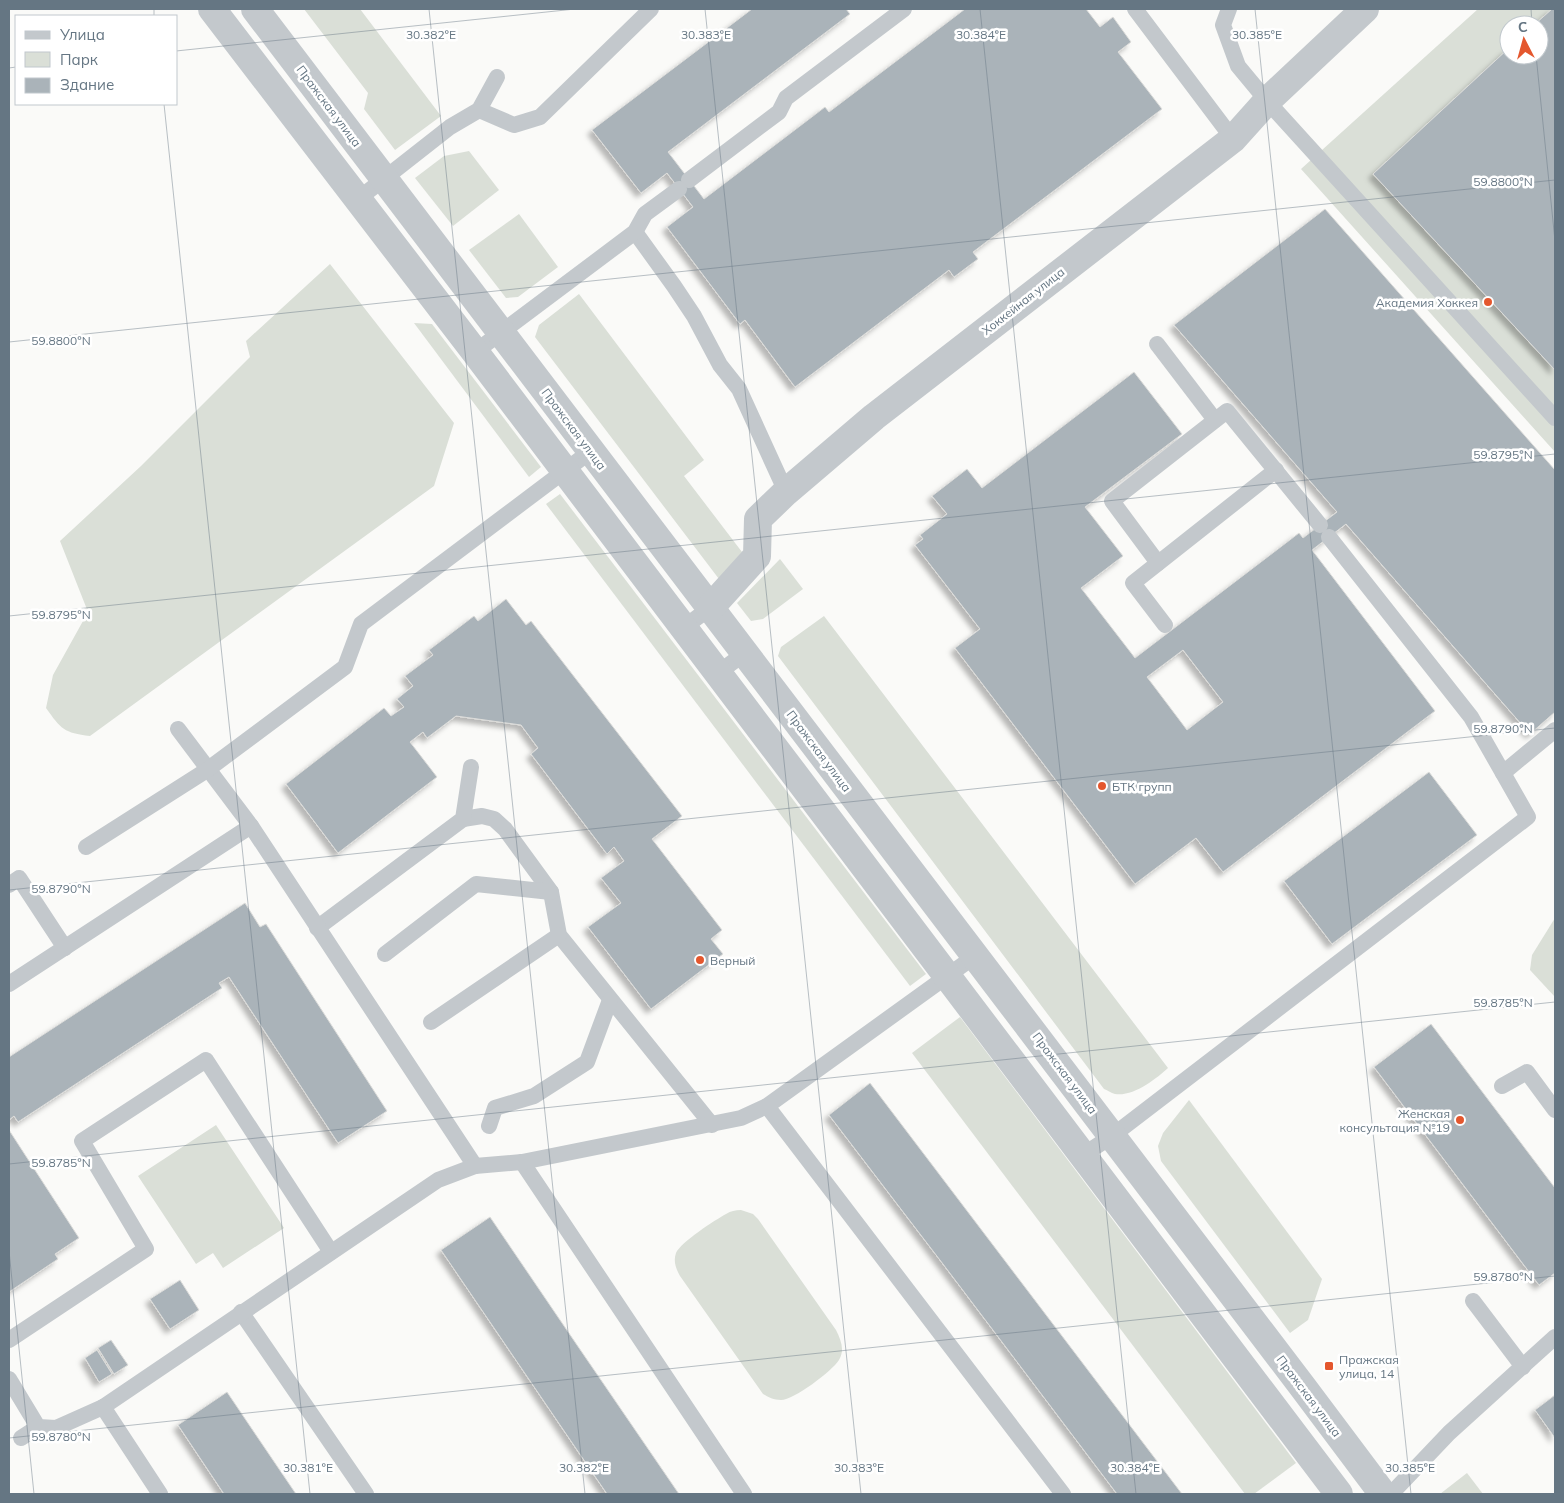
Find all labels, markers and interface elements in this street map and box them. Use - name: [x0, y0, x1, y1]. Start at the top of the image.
- legend: [15, 15, 178, 105]
- north arrow: [1499, 15, 1549, 65]
- text: С: [1517, 18, 1528, 37]
- text: Улица: [59, 25, 105, 44]
- text: 30.382°E: [406, 27, 456, 42]
- text: 30.383°E: [681, 27, 731, 42]
- text: 30.384°E: [956, 27, 1006, 42]
- text: 30.385°E: [1232, 27, 1282, 42]
- text: Парк: [60, 50, 99, 69]
- street label: Пражская улица: [294, 62, 364, 150]
- text: Здание: [60, 75, 114, 94]
- text: 59.8800°N: [1473, 174, 1533, 189]
- street label: Хоккейная улица: [979, 264, 1067, 338]
- place label: Академия Хоккея: [1376, 295, 1478, 310]
- marker: Академия Хоккея: [1482, 296, 1494, 308]
- text: 59.8800°N: [31, 333, 91, 348]
- street label: Пражская улица: [539, 385, 609, 473]
- text: 59.8795°N: [1473, 447, 1533, 462]
- text: 59.8795°N: [31, 607, 91, 622]
- street label: Пражская улица: [784, 707, 854, 795]
- text: 59.8790°N: [1473, 721, 1533, 736]
- place label: БТК групп: [1112, 779, 1172, 794]
- marker: БТК групп: [1096, 780, 1108, 792]
- text: 59.8790°N: [31, 881, 91, 896]
- place label: Верный: [710, 953, 755, 968]
- marker: Верный: [694, 954, 706, 966]
- text: 59.8785°N: [1473, 995, 1533, 1010]
- street label: Пражская улица: [1030, 1029, 1100, 1117]
- place label: Женская консультация №19: [1339, 1106, 1450, 1135]
- marker: Женская консультация №19: [1454, 1114, 1466, 1126]
- text: 59.8785°N: [31, 1155, 91, 1170]
- text: 59.8780°N: [1473, 1269, 1533, 1284]
- street label: Пражская улица: [1274, 1352, 1344, 1440]
- place label: Пражская улица, 14: [1339, 1352, 1399, 1381]
- marker: Пражская улица, 14: [1323, 1360, 1335, 1372]
- text: 59.8780°N: [31, 1429, 91, 1444]
- text: 30.381°E: [283, 1460, 333, 1475]
- text: 30.382°E: [559, 1460, 609, 1475]
- text: 30.383°E: [834, 1460, 884, 1475]
- text: 30.384°E: [1110, 1460, 1160, 1475]
- text: 30.385°E: [1385, 1460, 1435, 1475]

